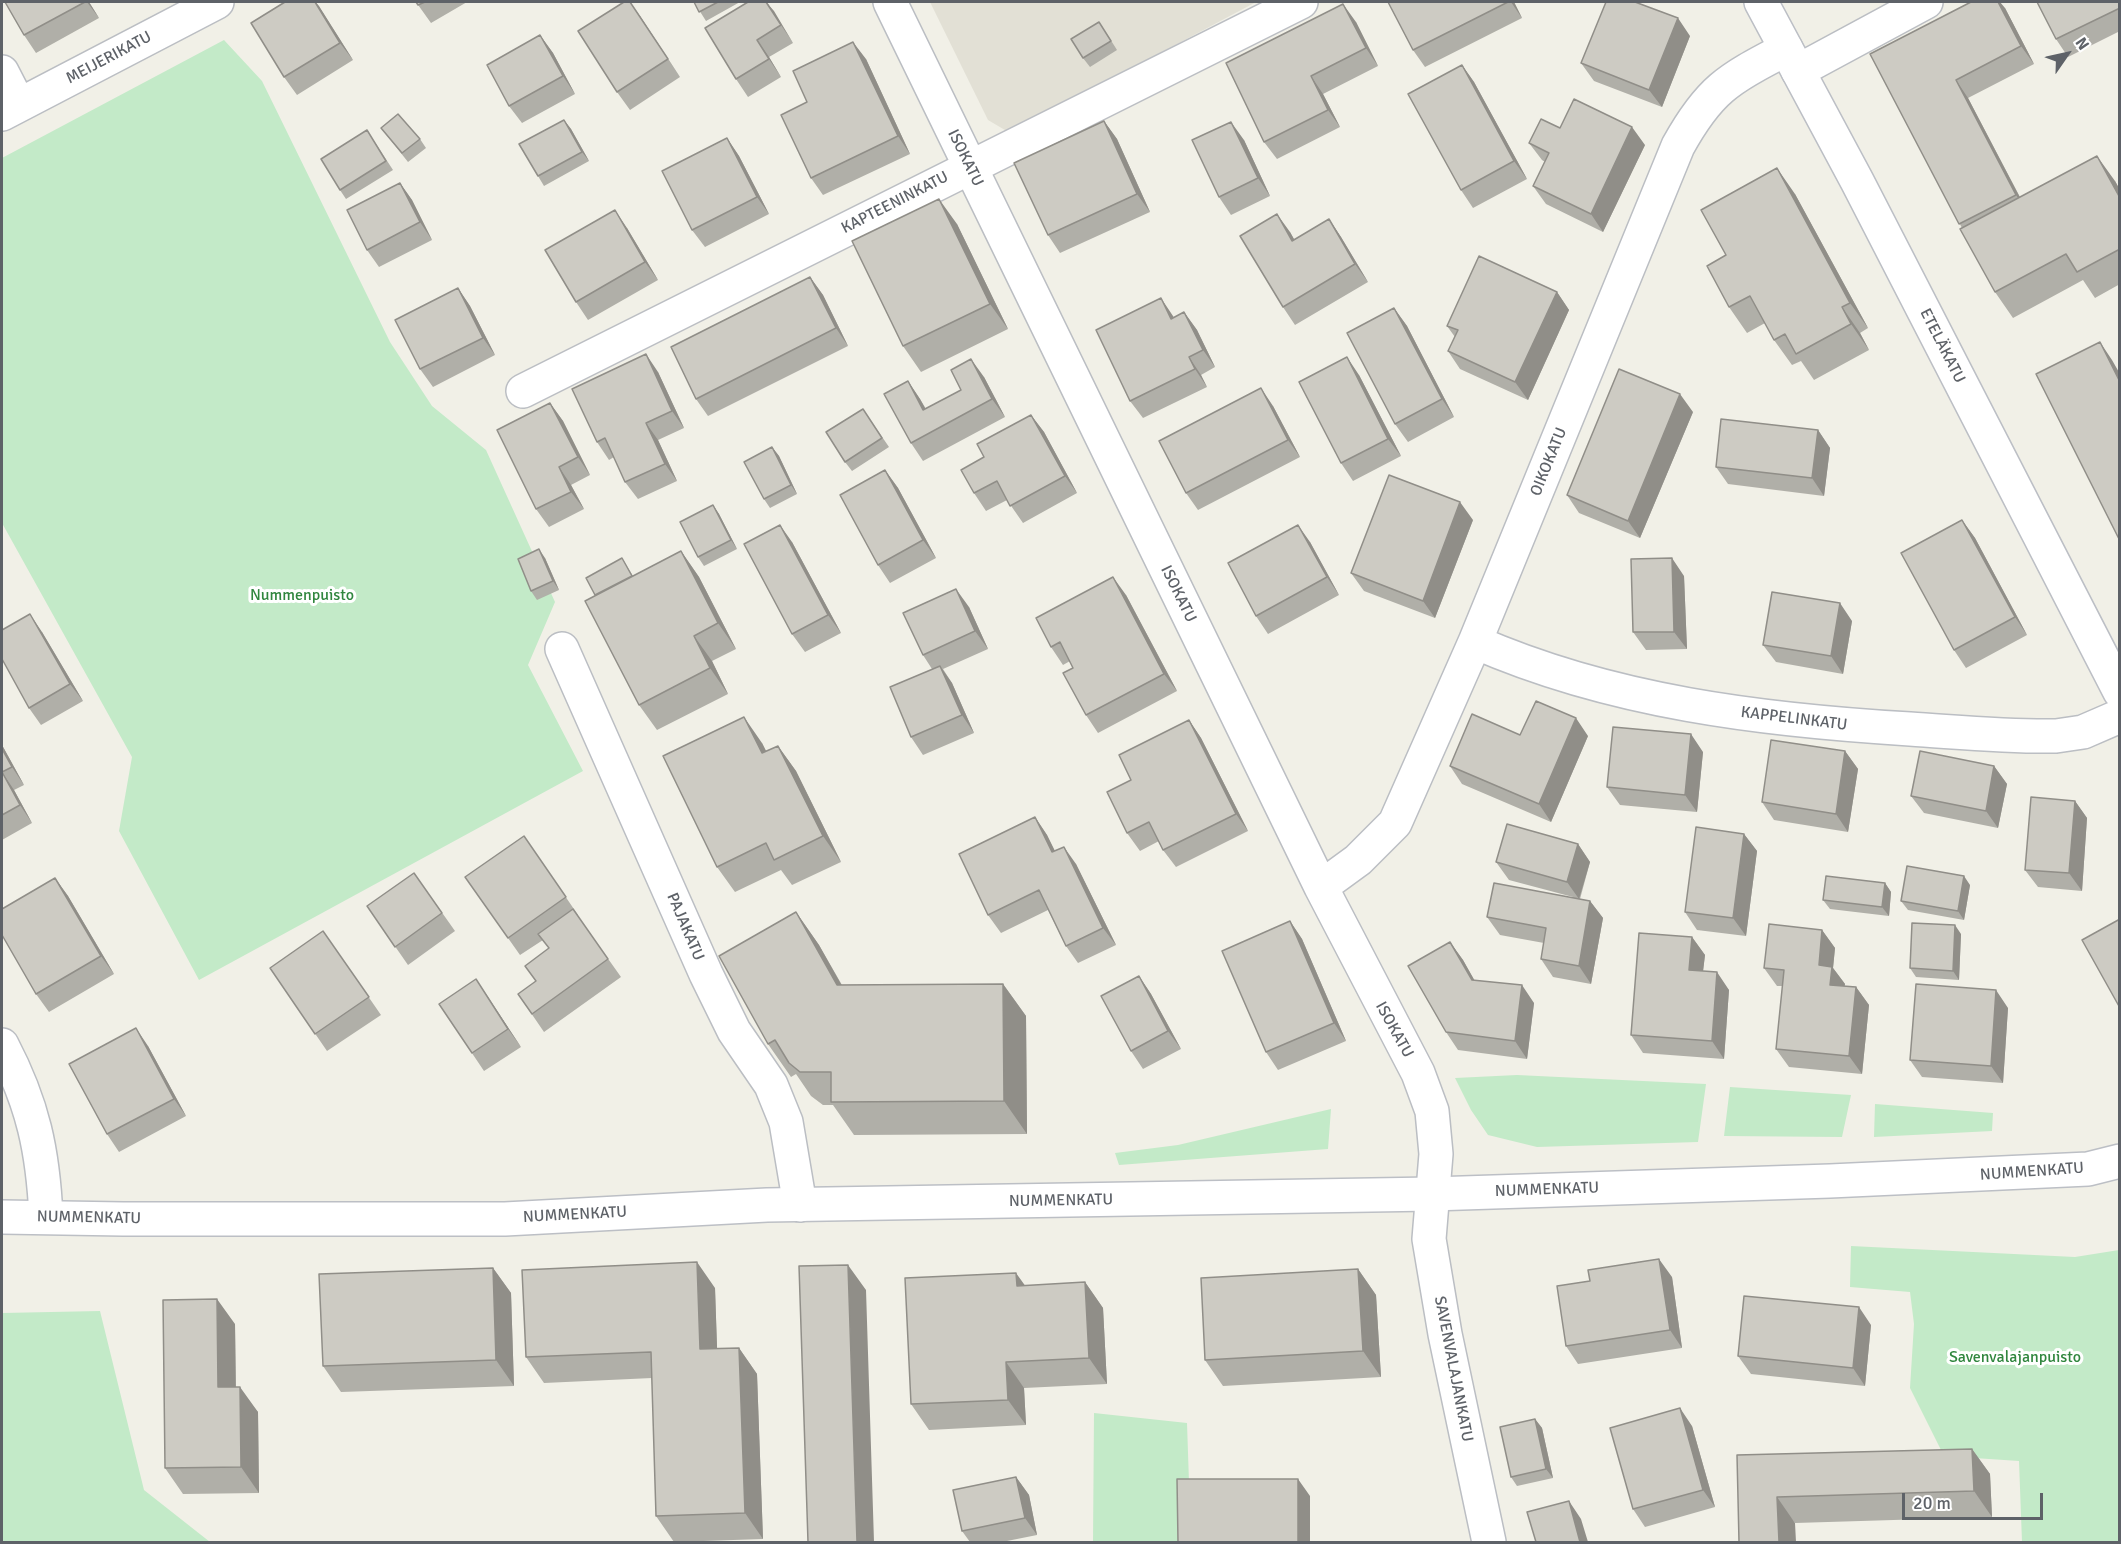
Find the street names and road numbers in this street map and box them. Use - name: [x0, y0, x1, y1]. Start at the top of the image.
- street label: MEIJERIKATU: [63, 27, 155, 89]
- street label: ISOKATU: [943, 126, 987, 190]
- street label: KAPTEENINKATU: [838, 168, 952, 238]
- street label: ETELÄKATU: [1915, 306, 1969, 386]
- street label: OIKOKATU: [1527, 425, 1571, 499]
- street label: ISOKATU: [1156, 562, 1200, 626]
- street label: KAPPELINKATU: [1740, 703, 1848, 735]
- street label: PAJAKATU: [662, 890, 708, 964]
- street label: ISOKATU: [1371, 999, 1417, 1061]
- street label: NUMMENKATU: [1979, 1159, 2085, 1185]
- street label: NUMMENKATU: [1495, 1179, 1599, 1201]
- street label: NUMMENKATU: [1009, 1190, 1113, 1212]
- street label: NUMMENKATU: [522, 1203, 628, 1227]
- street label: NUMMENKATU: [37, 1207, 141, 1229]
- street label: SAVENVALAJANKATU: [1429, 1295, 1477, 1443]

